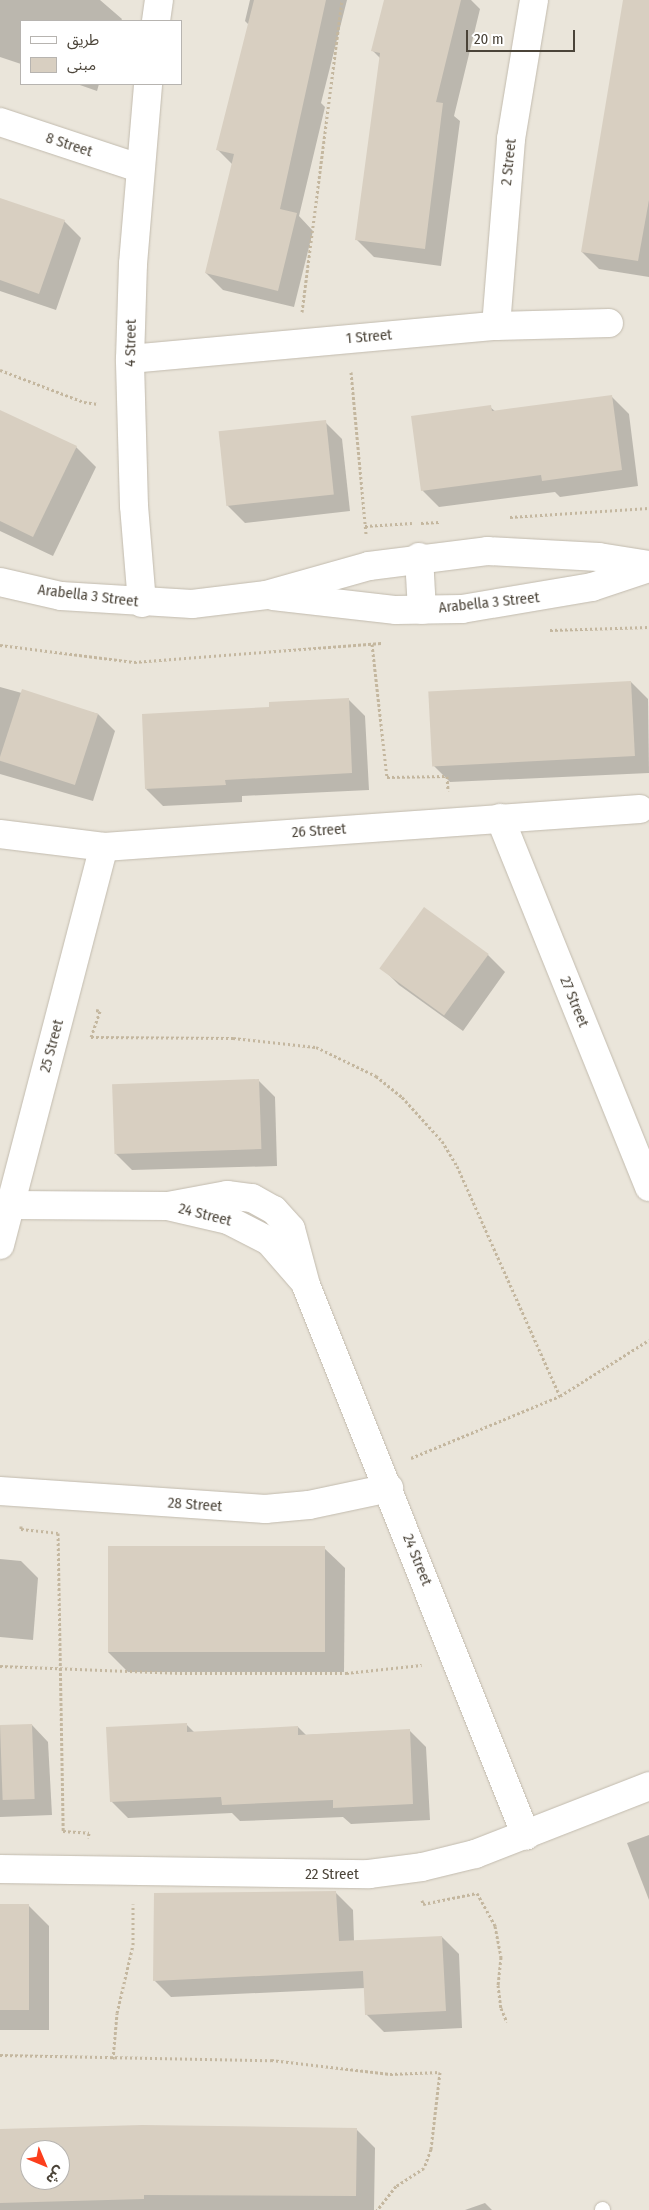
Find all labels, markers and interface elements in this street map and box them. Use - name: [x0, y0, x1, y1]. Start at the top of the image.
- legend: [20, 20, 182, 85]
- scale bar: [469, 20, 578, 52]
- text: 20 m: [474, 30, 504, 48]
- text: طريق: [67, 31, 99, 49]
- text: مبنى: [67, 56, 96, 74]
- street label: 8 Street: [43, 129, 95, 161]
- street label: 2 Street: [498, 138, 520, 186]
- street label: 4 Street: [122, 319, 140, 367]
- street label: 1 Street: [345, 326, 393, 348]
- street label: Arabella 3 Street: [37, 581, 139, 611]
- street label: Arabella 3 Street: [438, 589, 540, 617]
- street label: 26 Street: [291, 820, 347, 842]
- street label: 27 Street: [556, 974, 592, 1030]
- street label: 25 Street: [36, 1018, 68, 1074]
- street label: 24 Street: [177, 1200, 233, 1230]
- street label: 28 Street: [167, 1494, 223, 1516]
- street label: 24 Street: [399, 1532, 435, 1588]
- street label: 22 Street: [305, 1866, 359, 1884]
- north arrow: [20, 2140, 70, 2190]
- text: ش: [42, 2162, 68, 2188]

